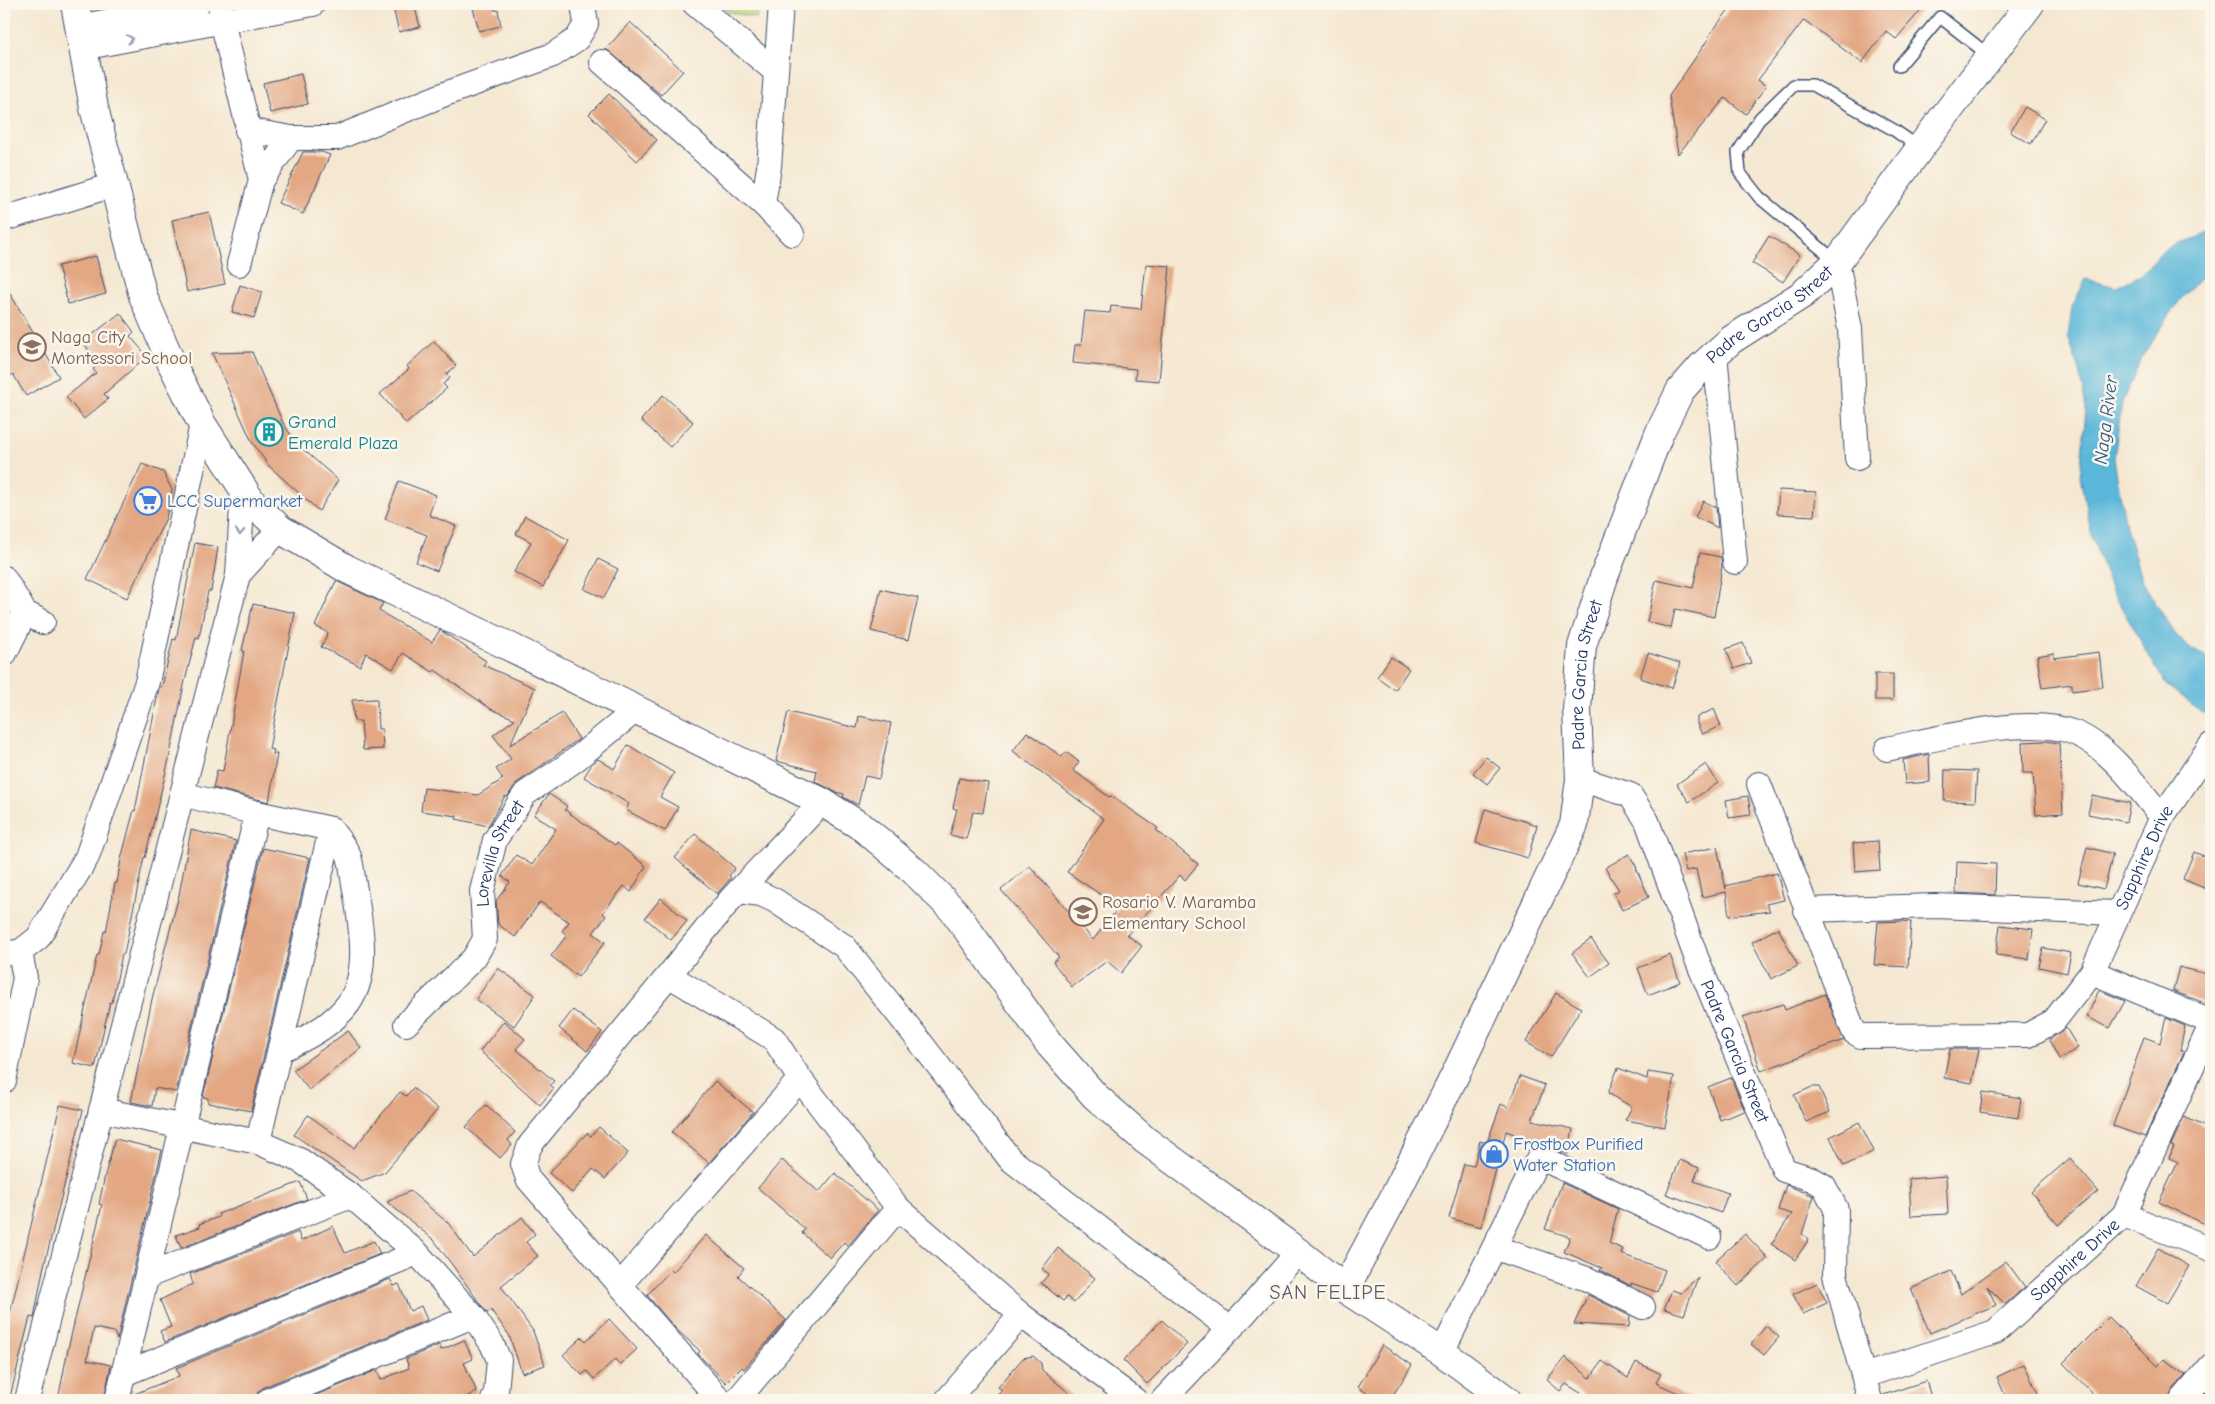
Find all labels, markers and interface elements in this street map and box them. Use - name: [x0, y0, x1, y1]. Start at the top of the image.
- one-way arrow: [126, 34, 135, 44]
- street label: Padre Garcia Street: [1702, 261, 1838, 368]
- place label: Naga City Montessori School: [51, 327, 192, 369]
- school or university icon: Naga City Montessori School: [17, 332, 47, 362]
- water label: Naga River: [2090, 373, 2123, 466]
- place label: Grand Emerald Plaza: [288, 412, 398, 454]
- building icon: Grand Emerald Plaza: [254, 417, 284, 447]
- supermarket icon: LCC Supermarket: [133, 486, 163, 516]
- place label: LCC Supermarket: [167, 491, 303, 512]
- one-way arrow: [235, 528, 246, 536]
- street label: Padre Garcia Street: [1566, 596, 1607, 750]
- street label: Lorevilla Street: [471, 795, 529, 907]
- street label: Sapphire Drive: [2111, 801, 2178, 913]
- place label: Rosario V. Maramba Elementary School: [1102, 892, 1256, 934]
- school or university icon: Rosario V. Maramba Elementary School: [1068, 897, 1098, 927]
- street label: Padre Garcia Street: [1696, 977, 1774, 1126]
- place label: Frostbox Purified Water Station: [1513, 1134, 1644, 1176]
- shop icon: Frostbox Purified Water Station: [1479, 1139, 1509, 1169]
- street label: Sapphire Drive: [2026, 1214, 2124, 1305]
- district label: SAN FELIPE: [1269, 1281, 1387, 1304]

